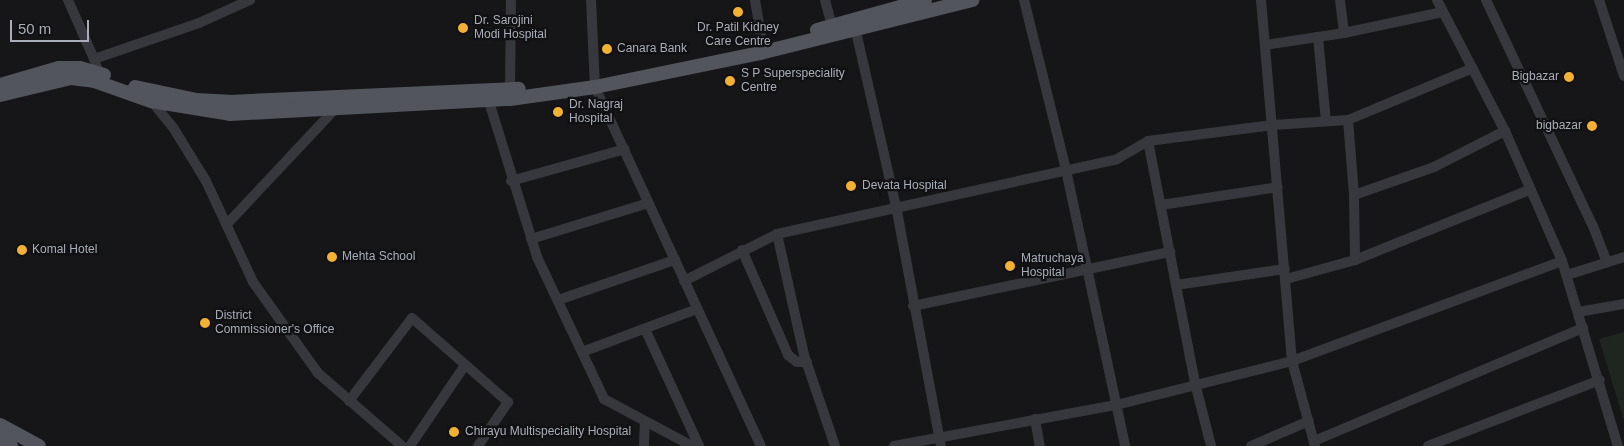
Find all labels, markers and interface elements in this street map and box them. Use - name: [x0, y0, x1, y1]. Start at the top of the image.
- marker: Dr. Patil Kidney Care Centre: [731, 5, 745, 19]
- scale bar: [12, 10, 91, 42]
- place label: Dr. Sarojini Modi Hospital: [474, 14, 547, 42]
- text: 50 m: [18, 20, 51, 37]
- marker: Dr. Sarojini Modi Hospital: [456, 21, 470, 35]
- place label: Dr. Patil Kidney Care Centre: [697, 21, 779, 49]
- place label: Canara Bank: [617, 42, 687, 56]
- marker: Canara Bank: [601, 43, 613, 55]
- place label: S P Superspeciality Centre: [741, 67, 845, 95]
- place label: Bigbazar: [1512, 70, 1559, 84]
- marker: Bigbazar: [1563, 71, 1575, 83]
- marker: S P Superspeciality Centre: [723, 74, 737, 88]
- place label: Dr. Nagraj Hospital: [569, 98, 623, 126]
- marker: Dr. Nagraj Hospital: [551, 105, 565, 119]
- place label: bigbazar: [1536, 119, 1582, 133]
- marker: bigbazar: [1586, 120, 1598, 132]
- marker: Devata Hospital: [844, 179, 858, 193]
- place label: Devata Hospital: [862, 179, 947, 193]
- place label: Komal Hotel: [32, 243, 97, 257]
- marker: Komal Hotel: [16, 244, 28, 256]
- place label: Mehta School: [342, 250, 415, 264]
- marker: Mehta School: [326, 251, 338, 263]
- place label: Matruchaya Hospital: [1021, 252, 1084, 280]
- marker: Matruchaya Hospital: [1003, 259, 1017, 273]
- place label: District Commissioner's Office: [215, 309, 334, 337]
- marker: District Commissioner's Office: [199, 317, 211, 329]
- marker: Chirayu Multispeciality Hospital: [447, 425, 461, 439]
- place label: Chirayu Multispeciality Hospital: [465, 425, 631, 439]

